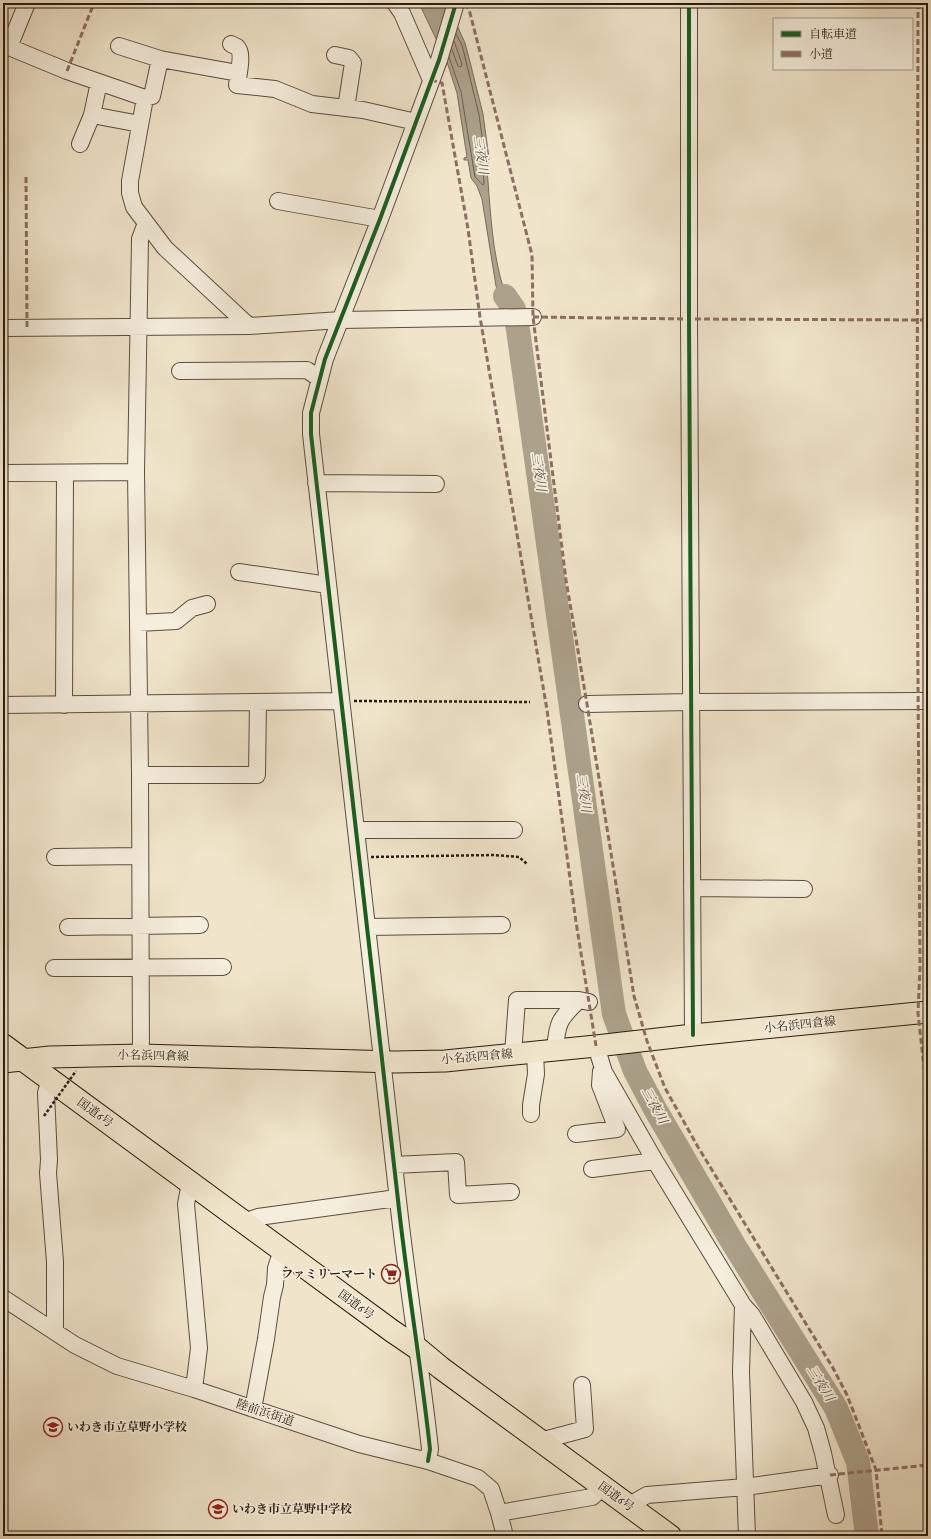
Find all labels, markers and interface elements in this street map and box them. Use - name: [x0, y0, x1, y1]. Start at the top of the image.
- legend: [773, 18, 913, 70]
- text: 自転車道: [809, 27, 857, 42]
- text: 小道: [809, 47, 833, 62]
- water label: 三夜川: [469, 134, 491, 177]
- water label: 三夜川: [527, 451, 549, 494]
- water label: 三夜川: [572, 772, 594, 815]
- street label: 小名浜四倉線: [763, 1014, 837, 1036]
- street label: 小名浜四倉線: [440, 1046, 514, 1068]
- street label: 小名浜四倉線: [117, 1048, 189, 1064]
- water label: 三夜川: [637, 1085, 672, 1129]
- street label: 国道6号: [74, 1095, 116, 1131]
- supermarket icon: ファミリーマート: [380, 1263, 402, 1285]
- place label: ファミリーマート: [281, 1267, 377, 1282]
- street label: 国道6号: [335, 1287, 377, 1323]
- water label: 三夜川: [802, 1363, 839, 1407]
- street label: 陸前浜街道: [234, 1397, 296, 1429]
- school or university icon: いわき市立草野小学校: [42, 1416, 64, 1438]
- place label: いわき市立草野小学校: [67, 1420, 187, 1435]
- street label: 国道6号: [595, 1479, 637, 1515]
- school or university icon: いわき市立草野中学校: [207, 1498, 229, 1520]
- place label: いわき市立草野中学校: [232, 1502, 352, 1517]

